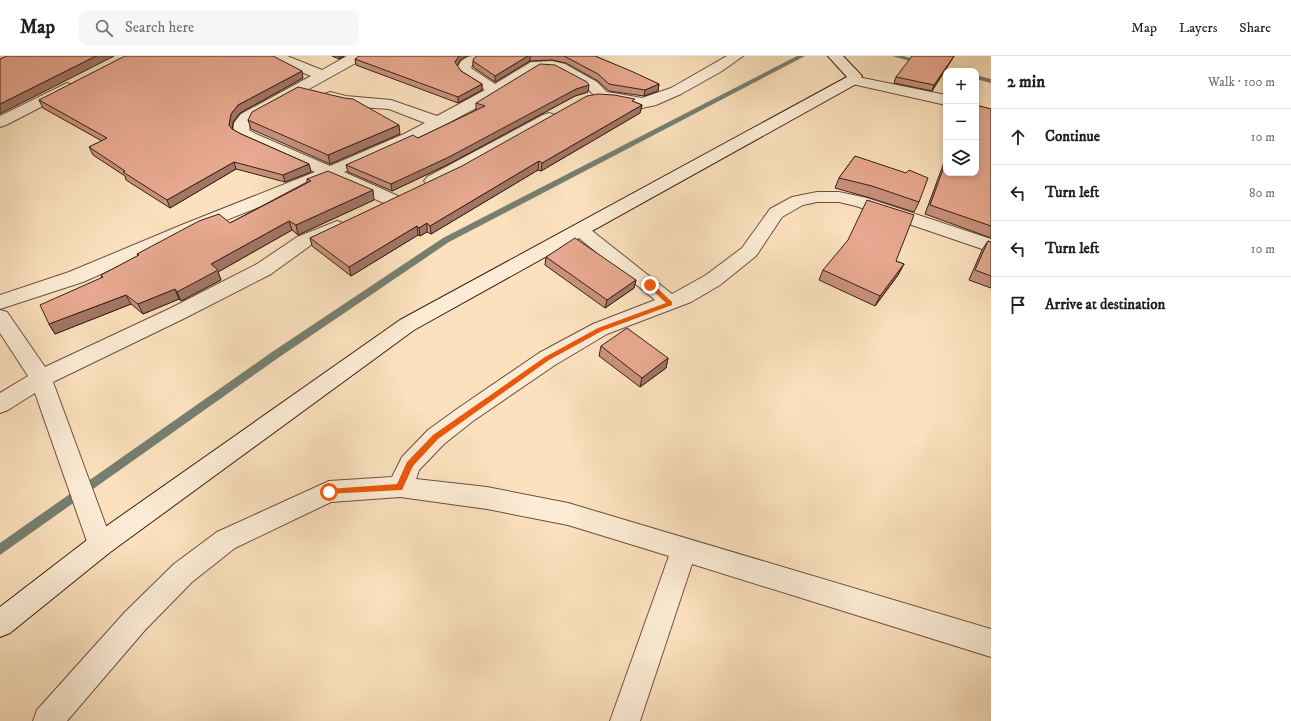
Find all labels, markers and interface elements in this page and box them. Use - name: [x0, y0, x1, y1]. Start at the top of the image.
- search box: [79, 10, 359, 46]
- text: Map: [20, 16, 55, 39]
- icon: search: [93, 17, 115, 39]
- text: Search here: [125, 18, 194, 37]
- text: Map: [1131, 19, 1157, 37]
- text: Layers: [1179, 19, 1217, 37]
- text: Share: [1239, 19, 1271, 37]
- map controls: [943, 68, 979, 176]
- button: +: [943, 68, 979, 104]
- text: 2 min: [1007, 71, 1045, 93]
- text: Walk · 100 m: [1208, 74, 1275, 90]
- button: −: [943, 104, 979, 140]
- icon: ahead: [1007, 126, 1029, 148]
- text: Continue: [1045, 127, 1100, 146]
- text: 10 m: [1251, 129, 1275, 145]
- button: layers: [943, 140, 979, 176]
- icon: left: [1007, 182, 1029, 204]
- text: Turn left: [1045, 183, 1099, 202]
- text: 80 m: [1249, 185, 1275, 201]
- icon: left: [1007, 238, 1029, 260]
- text: Turn left: [1045, 239, 1099, 258]
- text: 10 m: [1251, 241, 1275, 257]
- route end: [641, 276, 659, 294]
- icon: arrive: [1007, 294, 1029, 316]
- text: Arrive at destination: [1045, 295, 1165, 314]
- route start: [320, 483, 338, 501]

